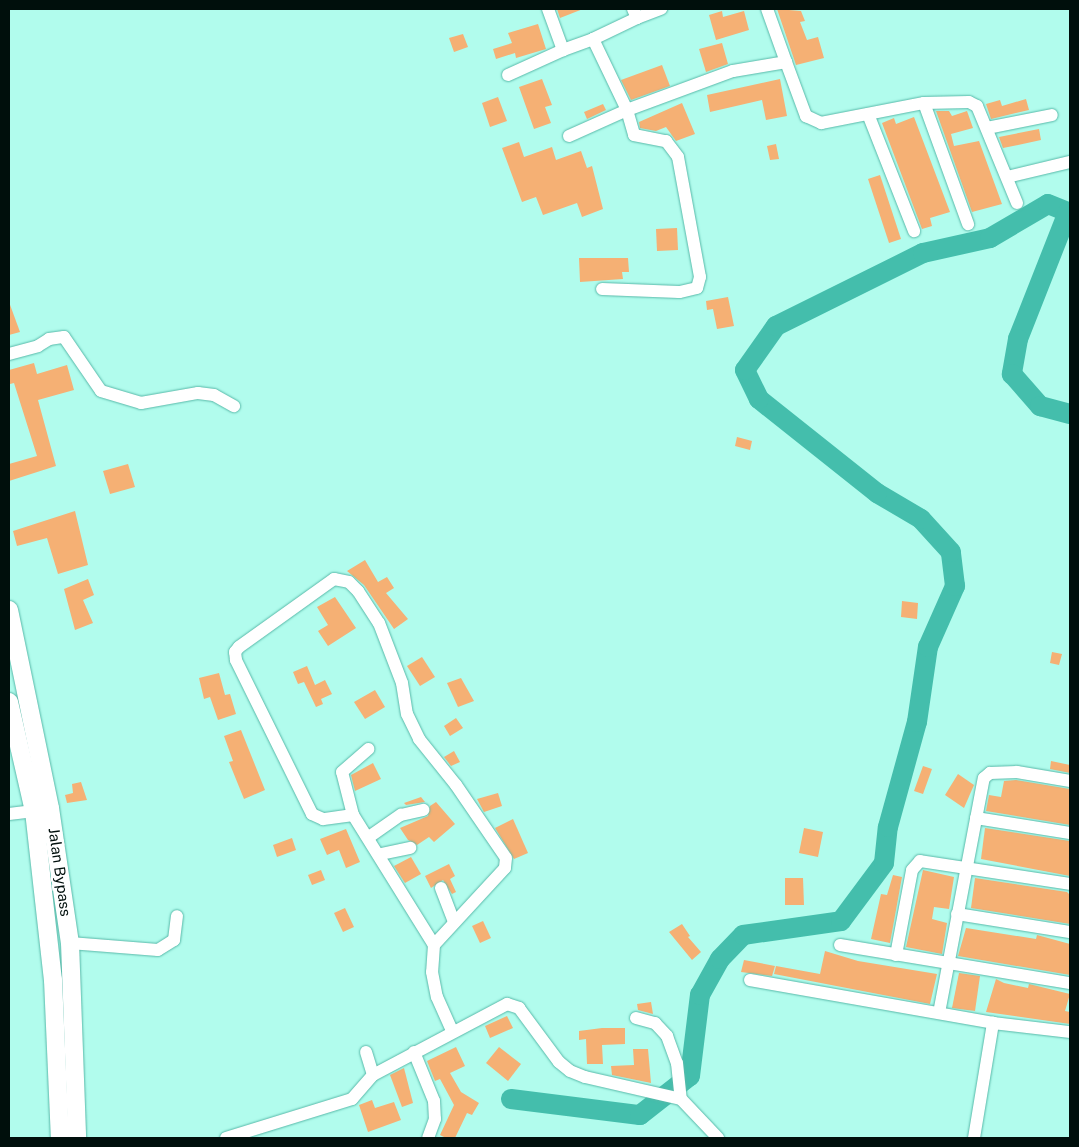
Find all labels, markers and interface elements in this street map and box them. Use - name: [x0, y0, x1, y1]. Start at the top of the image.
- street label: Jalan Bypass: [45, 826, 75, 918]

